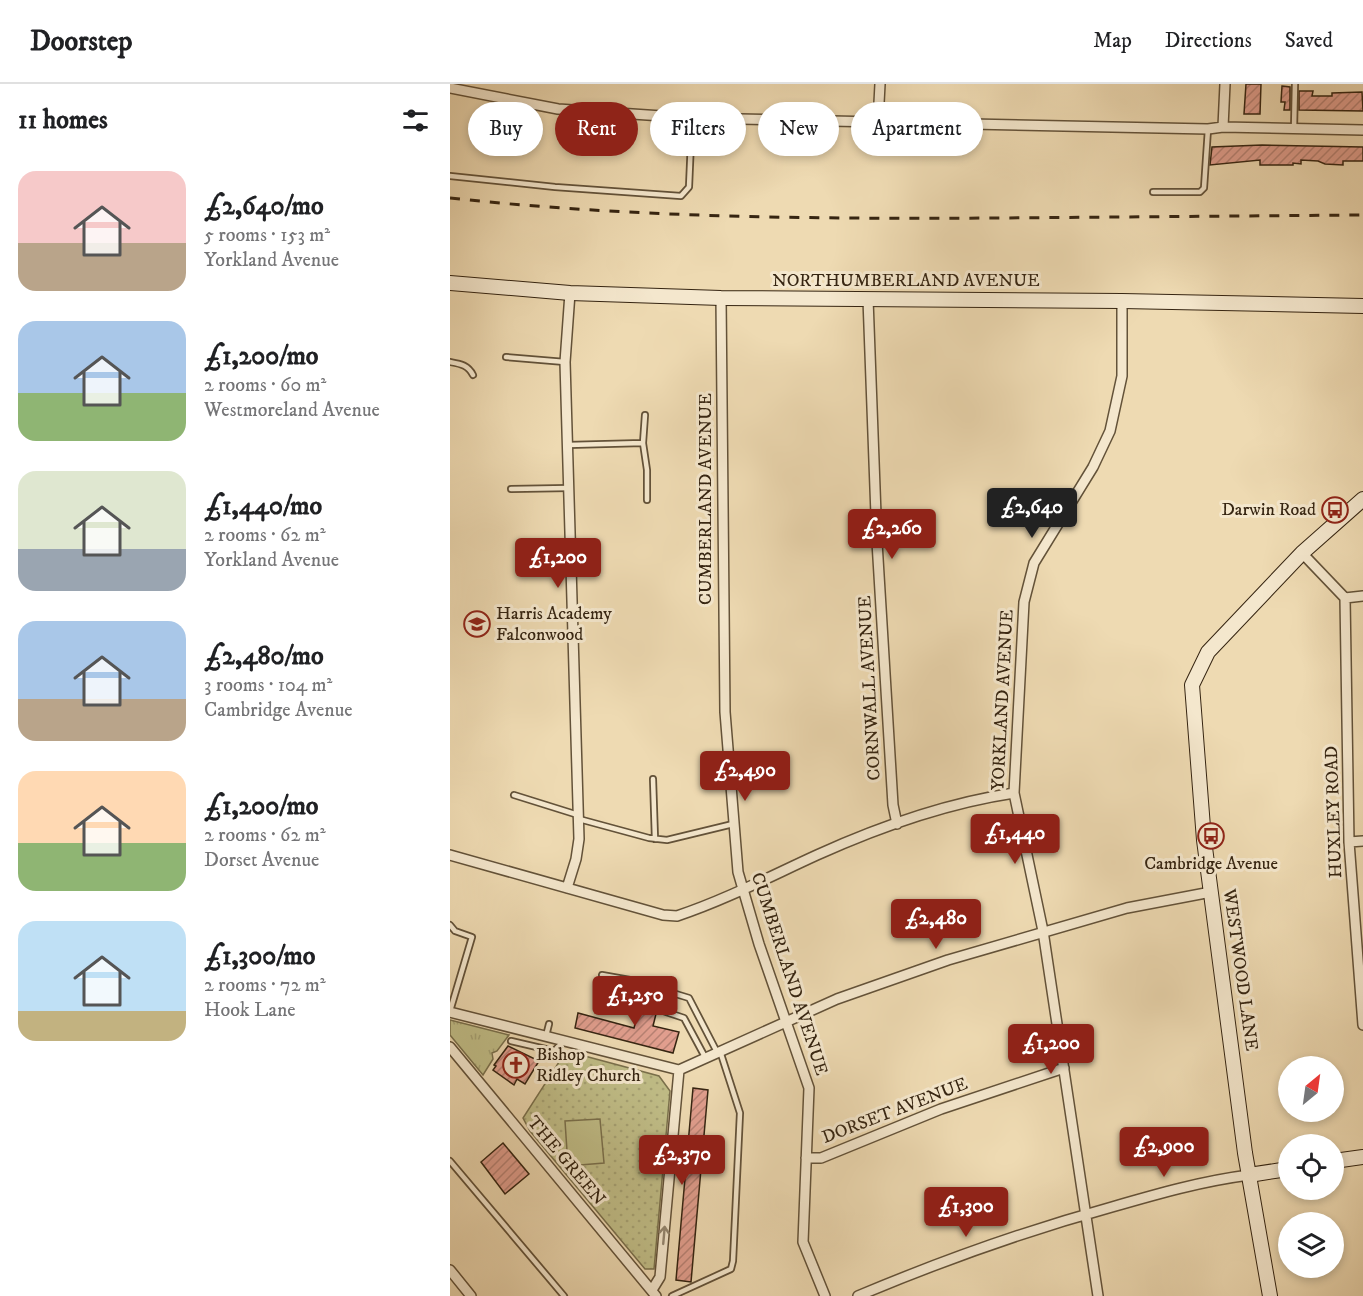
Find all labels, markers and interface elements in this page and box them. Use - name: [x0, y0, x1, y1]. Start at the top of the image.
- text: Doorstep: [30, 24, 132, 59]
- text: Map: [1093, 28, 1132, 54]
- text: Directions: [1165, 28, 1252, 54]
- text: Saved: [1285, 28, 1333, 54]
- chip: Buy: [468, 102, 543, 156]
- chip: Rent: [555, 102, 638, 156]
- chip: Filters: [650, 102, 746, 156]
- chip: New: [758, 102, 839, 156]
- chip: Apartment: [851, 102, 983, 156]
- text: 11 homes: [18, 104, 108, 137]
- icon: filters: [399, 104, 432, 137]
- text: £2,640/mo: [204, 190, 324, 223]
- icon: home: [66, 195, 138, 267]
- text: 5 rooms · 153 m²: [204, 223, 330, 248]
- text: Yorkland Avenue: [204, 248, 339, 273]
- street label: NORTHUMBERLAND AVENUE: [772, 270, 1040, 292]
- text: £1,200/mo: [204, 340, 318, 373]
- icon: home: [66, 345, 138, 417]
- text: 2 rooms · 60 m²: [204, 373, 326, 398]
- street label: CUMBERLAND AVENUE: [695, 393, 717, 605]
- text: Westmoreland Avenue: [204, 398, 380, 423]
- pin: £2,640: [983, 488, 1081, 539]
- text: £1,440/mo: [204, 490, 322, 523]
- icon: home: [66, 495, 138, 567]
- text: £2,640: [1001, 495, 1063, 520]
- bus stop icon: Darwin Road: [1320, 495, 1350, 525]
- place label: Darwin Road: [1221, 499, 1316, 521]
- pin: £2,260: [843, 509, 941, 560]
- text: £2,260: [862, 516, 922, 541]
- text: 2 rooms · 62 m²: [204, 523, 326, 548]
- pin: £1,200: [509, 538, 607, 589]
- text: £1,200: [529, 545, 587, 570]
- text: Yorkland Avenue: [204, 548, 339, 573]
- street label: CORNWALL AVENUE: [854, 595, 886, 781]
- place label: Harris Academy Falconwood: [496, 603, 612, 646]
- school or university icon: Harris Academy Falconwood: [462, 609, 492, 639]
- street label: YORKLAND AVENUE: [987, 609, 1019, 791]
- text: £2,480/mo: [204, 640, 324, 673]
- icon: home: [66, 645, 138, 717]
- text: 3 rooms · 104 m²: [204, 673, 332, 698]
- text: Cambridge Avenue: [204, 698, 353, 723]
- street label: HUXLEY ROAD: [1321, 745, 1347, 879]
- pin: £2,490: [696, 751, 794, 802]
- text: £2,490: [714, 758, 776, 783]
- text: £1,200/mo: [204, 790, 318, 823]
- icon: home: [66, 795, 138, 867]
- pin: £1,440: [966, 814, 1064, 865]
- text: £1,440: [985, 821, 1045, 846]
- bus stop icon: Cambridge Avenue: [1196, 821, 1226, 851]
- text: 2 rooms · 62 m²: [204, 823, 326, 848]
- text: Dorset Avenue: [204, 848, 319, 873]
- place label: Cambridge Avenue: [1144, 853, 1278, 875]
- street label: CUMBERLAND AVENUE: [746, 870, 832, 1078]
- street label: WESTWOOD LANE: [1218, 887, 1262, 1053]
- pin: £2,480: [887, 899, 985, 950]
- text: £2,480: [905, 906, 967, 931]
- text: £1,300/mo: [204, 940, 315, 973]
- icon: home: [66, 945, 138, 1017]
- text: 2 rooms · 72 m²: [204, 973, 326, 998]
- pin: £1,250: [586, 976, 684, 1027]
- text: £1,250: [607, 983, 664, 1008]
- text: Hook Lane: [204, 998, 296, 1023]
- pin: £1,200: [1002, 1024, 1100, 1075]
- text: £1,200: [1022, 1031, 1080, 1056]
- place label: Bishop Ridley Church: [536, 1044, 641, 1087]
- church icon: Bishop Ridley Church: [501, 1050, 531, 1080]
- north arrow: [1278, 1056, 1344, 1122]
- map controls: [1278, 1056, 1344, 1278]
- street label: DORSET AVENUE: [819, 1073, 971, 1149]
- street label: THE GREEN: [522, 1112, 610, 1210]
- pin: £2,900: [1115, 1127, 1213, 1178]
- text: £2,900: [1134, 1134, 1194, 1159]
- button: locate: [1278, 1134, 1344, 1200]
- pin: £2,370: [633, 1135, 731, 1186]
- text: £2,370: [653, 1142, 711, 1167]
- pin: £1,300: [917, 1187, 1015, 1238]
- text: £1,300: [938, 1194, 994, 1219]
- button: layers: [1278, 1212, 1344, 1278]
- one-way arrow: [659, 1225, 670, 1245]

